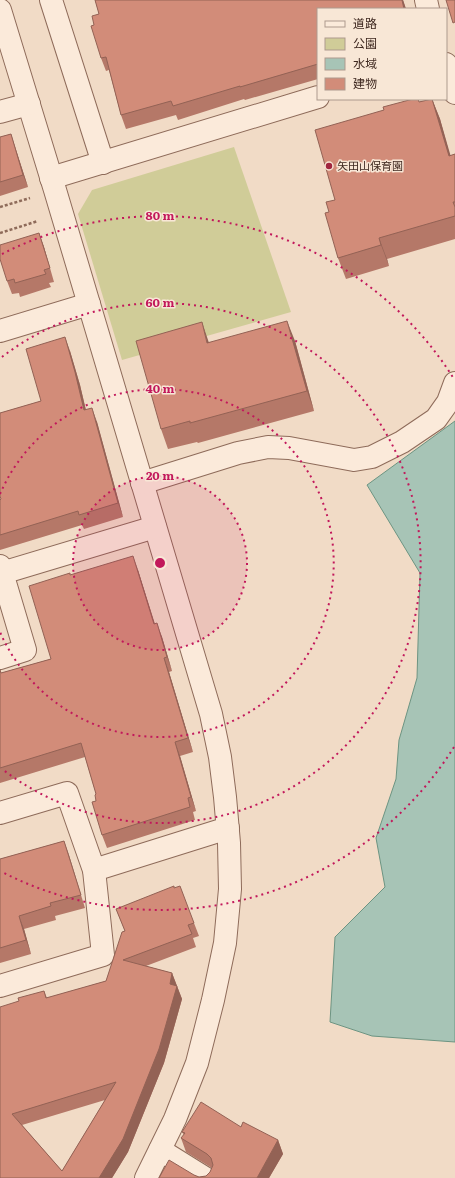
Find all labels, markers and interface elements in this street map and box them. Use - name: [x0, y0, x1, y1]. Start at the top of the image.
- legend: [317, 8, 447, 100]
- text: 道路: [353, 14, 377, 32]
- text: 公園: [353, 34, 377, 52]
- text: 水域: [353, 54, 377, 72]
- text: 建物: [353, 74, 377, 92]
- place label: 矢田山保育園: [337, 157, 403, 173]
- marker: 矢田山保育園: [324, 161, 334, 171]
- text: 80 m: [146, 206, 174, 224]
- text: 60 m: [146, 293, 174, 311]
- text: 40 m: [146, 379, 175, 397]
- text: 20 m: [146, 466, 174, 484]
- centre of rings: [153, 556, 167, 570]

